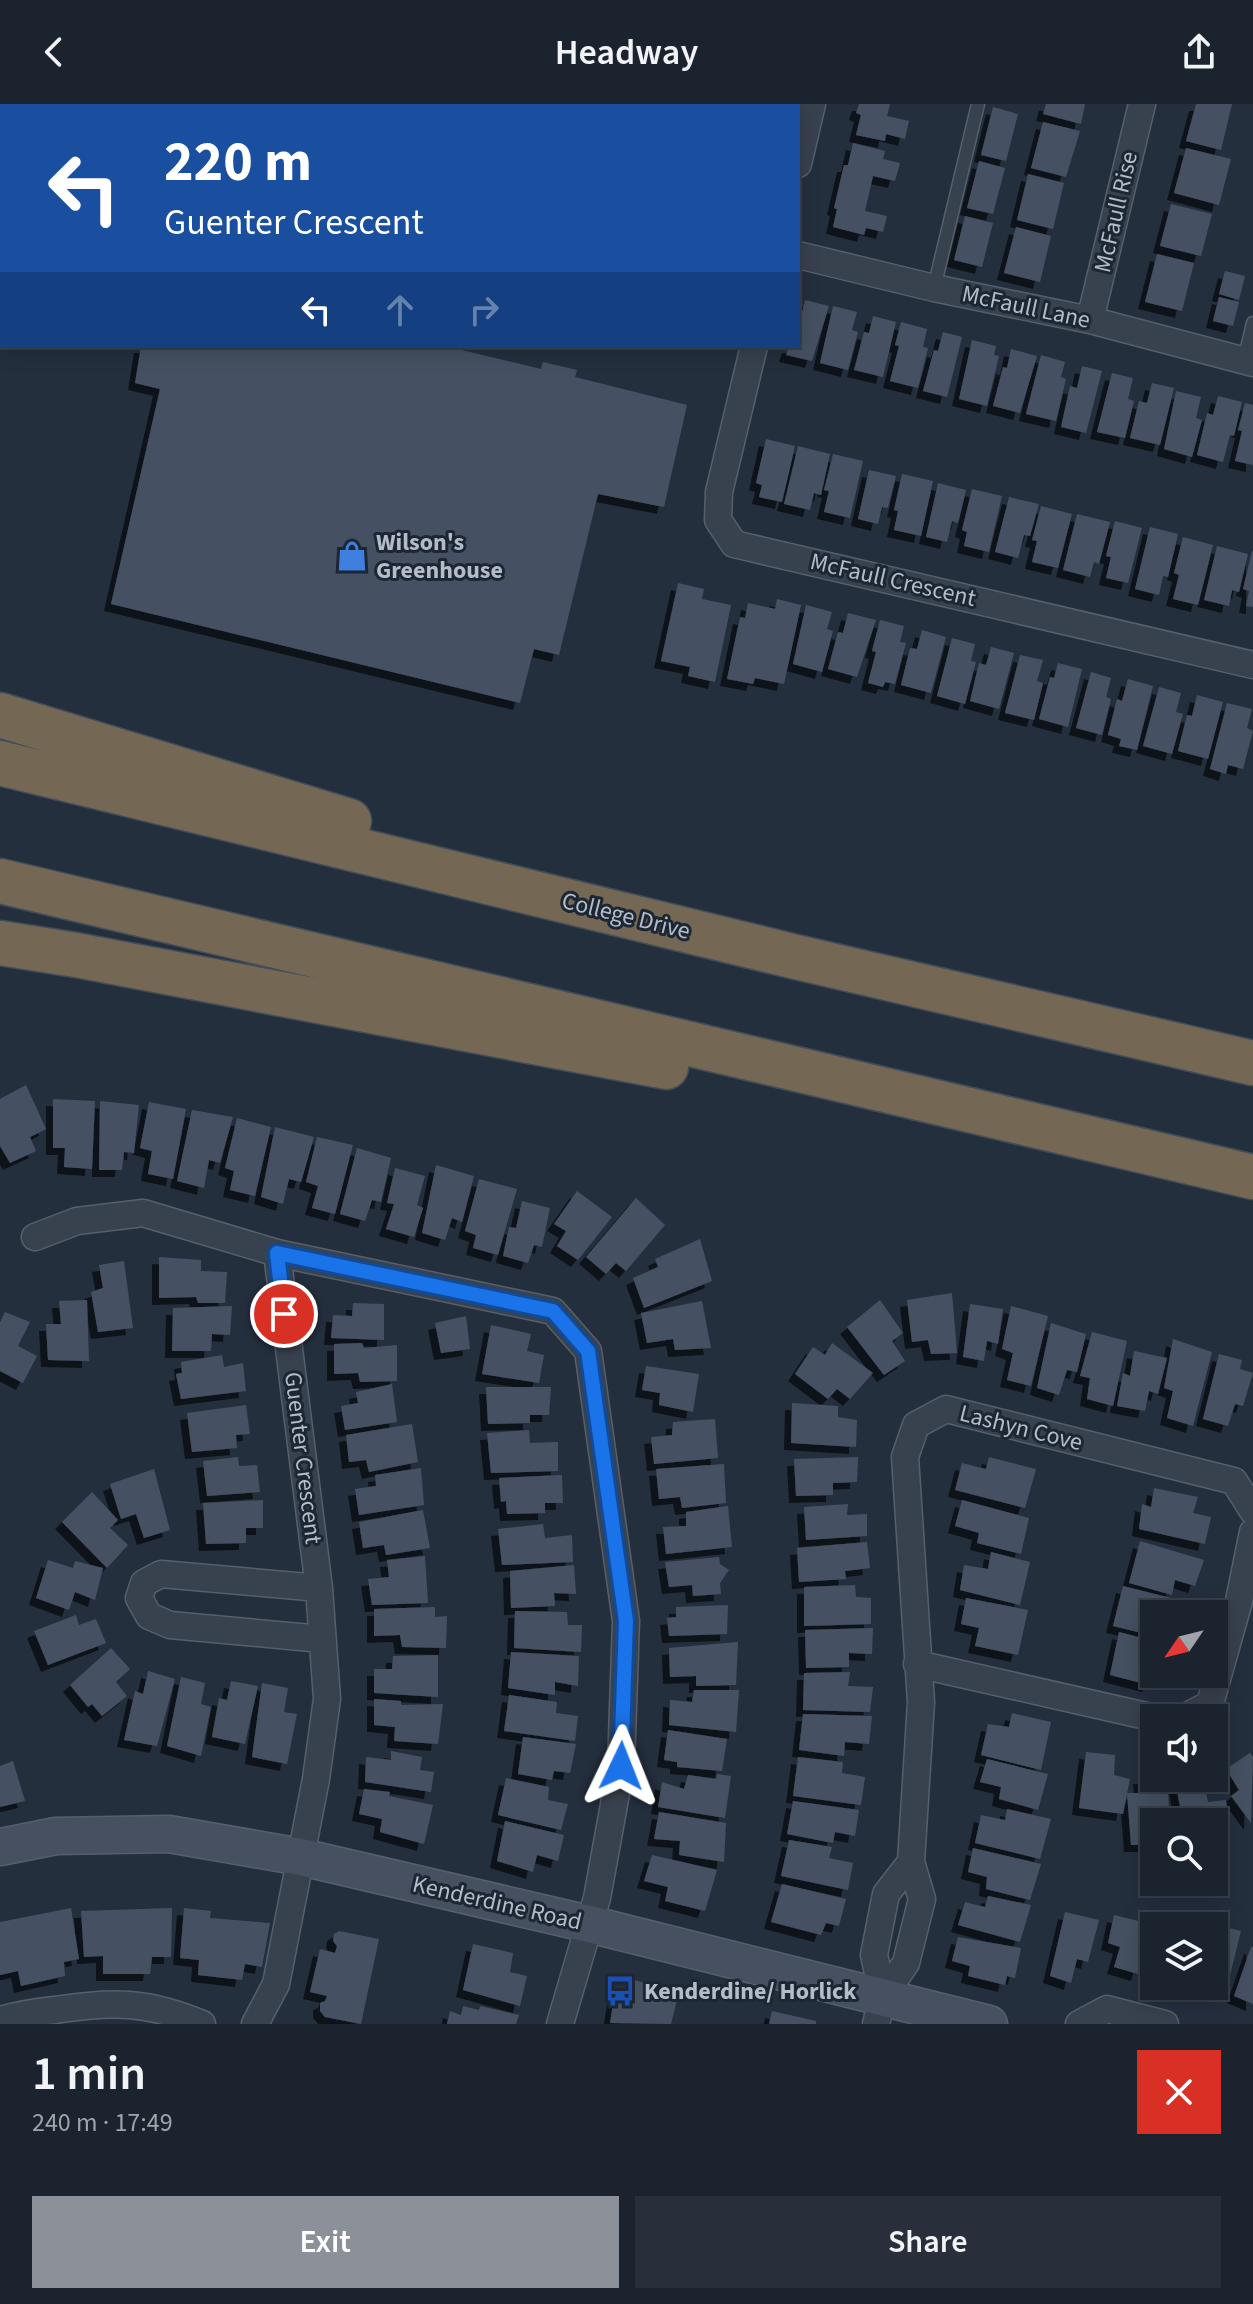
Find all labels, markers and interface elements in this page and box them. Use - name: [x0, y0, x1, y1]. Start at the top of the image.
- text: Headway: [555, 27, 698, 78]
- icon: back: [32, 30, 76, 74]
- icon: share: [1177, 30, 1221, 74]
- text: 220 m: [164, 123, 312, 202]
- icon: left: [32, 136, 136, 240]
- street label: McFaull Rise: [1085, 148, 1147, 276]
- text: Guenter Crescent: [164, 197, 424, 248]
- street label: McFaull Lane: [959, 276, 1093, 338]
- icon: left: [294, 288, 338, 332]
- icon: ahead: [378, 288, 422, 332]
- icon: right: [462, 288, 506, 332]
- place label: Wilson's Greenhouse: [376, 525, 503, 588]
- shop icon: Wilson's Greenhouse: [335, 539, 369, 573]
- street label: McFaull Crescent: [807, 544, 979, 616]
- street label: College Drive: [558, 883, 694, 949]
- pin: [250, 1280, 318, 1348]
- icon: arrive: [262, 1292, 306, 1336]
- street label: Guenter Crescent: [275, 1370, 331, 1546]
- street label: Lashyn Cove: [956, 1396, 1086, 1460]
- north arrow: [1140, 1600, 1228, 1688]
- map controls: [1140, 1600, 1228, 2000]
- button: sound: [1140, 1704, 1228, 1792]
- position arrow: [579, 1724, 663, 1808]
- button: search: [1140, 1808, 1228, 1896]
- street label: Kenderdine Road: [409, 1867, 585, 1939]
- button: layers: [1140, 1912, 1228, 2000]
- bus stop icon: Kenderdine/ Horlick: [603, 1974, 637, 2008]
- place label: Kenderdine/ Horlick: [644, 1974, 857, 2009]
- text: 1 min: [32, 2040, 146, 2108]
- button: close: [1137, 2050, 1221, 2134]
- text: 240 m · 17:49: [32, 2104, 173, 2141]
- button: Exit: [32, 2196, 619, 2288]
- button: Share: [635, 2196, 1221, 2288]

